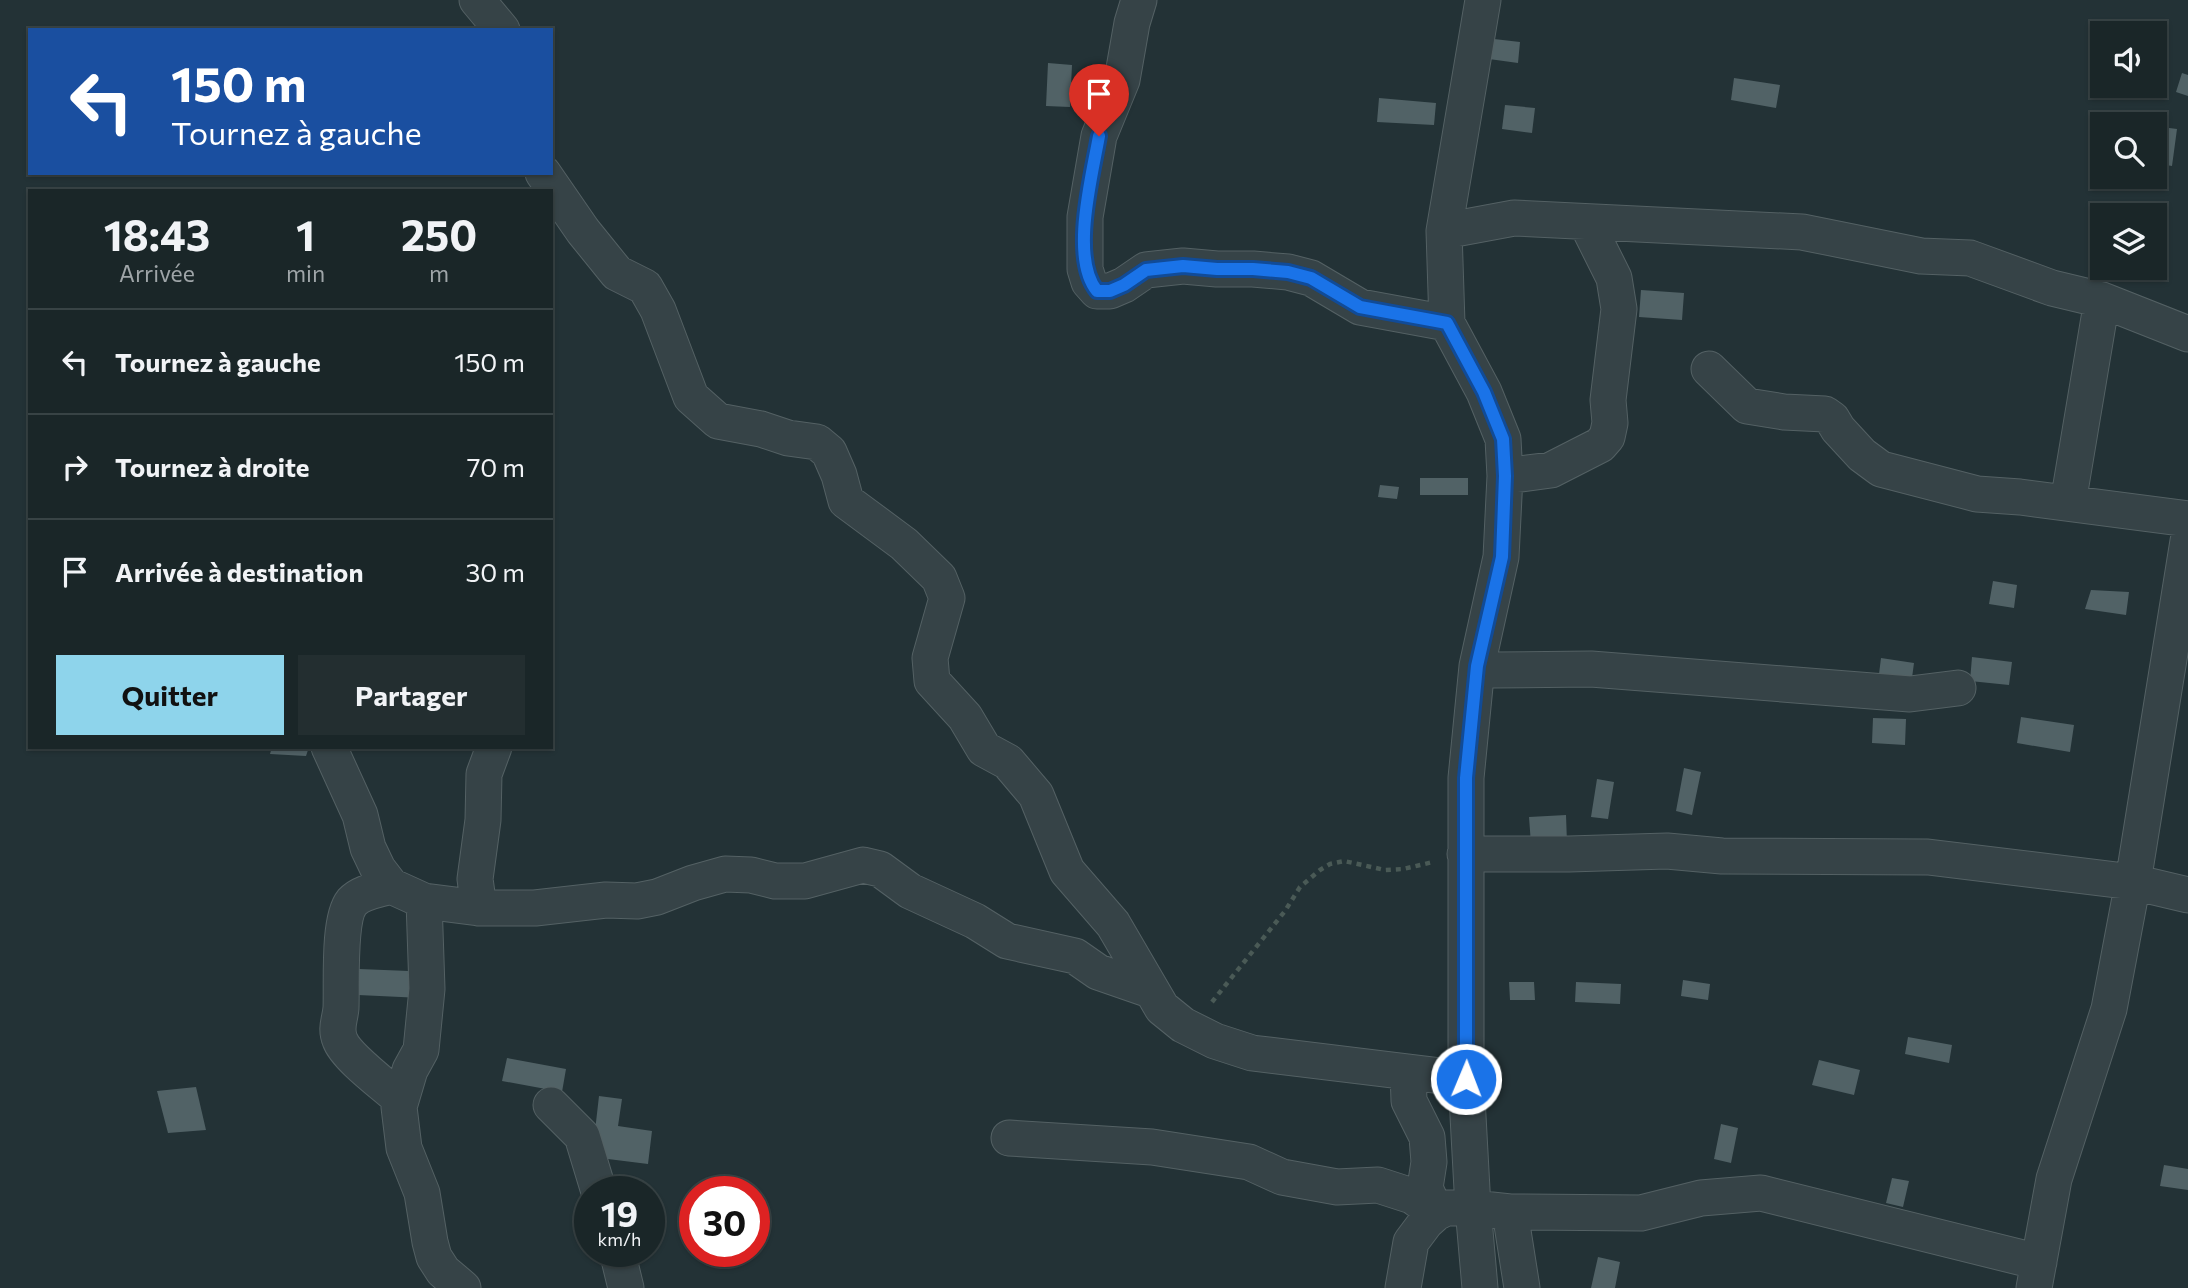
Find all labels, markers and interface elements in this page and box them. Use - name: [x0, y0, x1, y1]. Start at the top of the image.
- map controls: [2090, 21, 2167, 280]
- button: sound: [2090, 21, 2167, 98]
- text: 150 m: [171, 52, 306, 112]
- icon: left: [56, 56, 147, 147]
- pin: [1069, 64, 1129, 136]
- icon: arrive: [1080, 75, 1118, 113]
- text: Tournez à gauche: [171, 112, 422, 152]
- button: search: [2090, 112, 2167, 189]
- button: layers: [2090, 203, 2167, 280]
- text: 18:43: [104, 208, 210, 260]
- text: 1: [296, 208, 315, 260]
- text: 250: [401, 208, 477, 260]
- text: Arrivée: [119, 259, 195, 287]
- text: min: [286, 259, 325, 287]
- text: m: [429, 259, 449, 287]
- icon: left: [56, 343, 94, 381]
- text: Tournez à gauche: [115, 346, 321, 377]
- text: 150 m: [454, 346, 525, 377]
- icon: right: [56, 448, 94, 486]
- text: Tournez à droite: [115, 451, 310, 482]
- text: 70 m: [467, 451, 525, 482]
- icon: arrive: [56, 553, 94, 591]
- text: Arrivée à destination: [115, 556, 363, 587]
- text: 30 m: [466, 556, 525, 587]
- button: Quitter: [56, 655, 284, 735]
- button: Partager: [298, 655, 525, 735]
- position arrow: [1429, 1042, 1503, 1116]
- speed limit sign: 30: [679, 1176, 770, 1267]
- text: 19: [601, 1191, 638, 1234]
- text: km/h: [598, 1228, 641, 1250]

